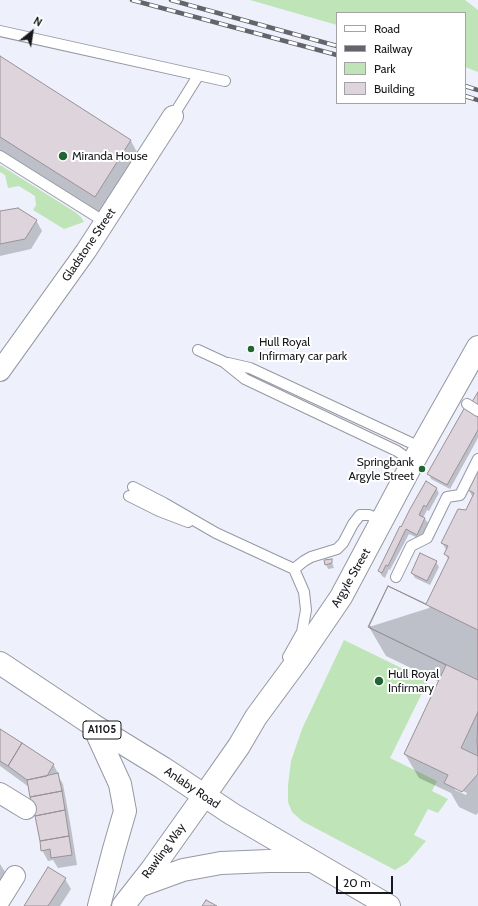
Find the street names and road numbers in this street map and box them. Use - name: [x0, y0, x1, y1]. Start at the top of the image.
- street label: Gladstone Street: [59, 206, 119, 284]
- street label: Argyle Street: [328, 546, 374, 610]
- road number: A1105: [83, 721, 121, 739]
- street label: Anlaby Road: [161, 764, 223, 812]
- street label: Rawling Way: [139, 821, 189, 881]

